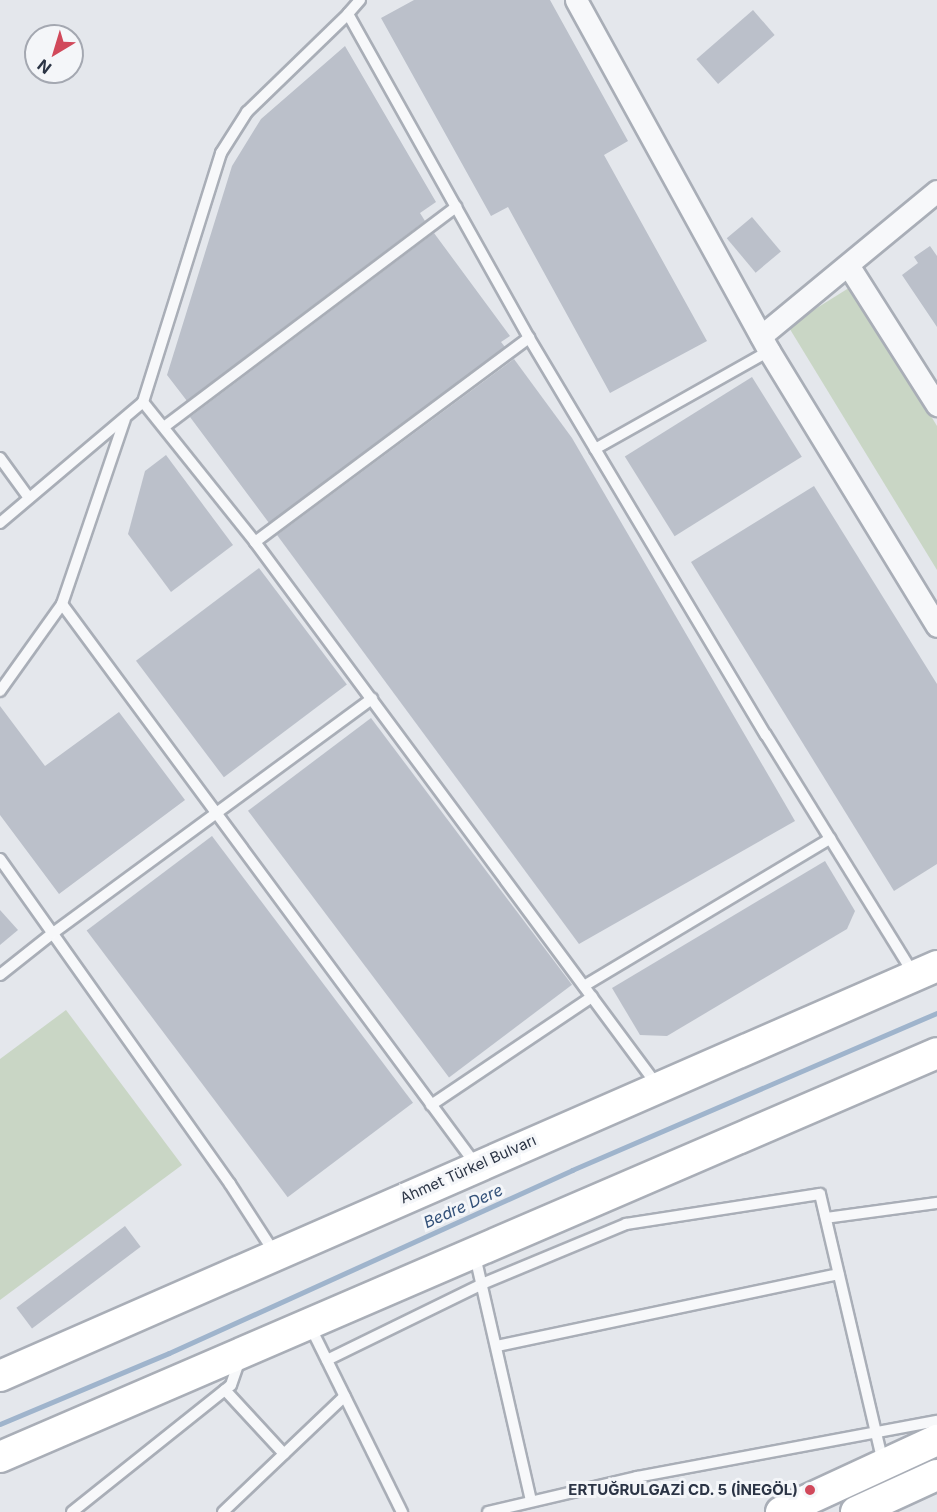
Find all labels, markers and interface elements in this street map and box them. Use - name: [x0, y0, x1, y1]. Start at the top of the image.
- north arrow: [24, 24, 84, 84]
- text: N: [33, 55, 55, 78]
- street label: Ahmet Türkel Bulvarı: [397, 1131, 539, 1207]
- water label: Bedre Dere: [420, 1180, 506, 1232]
- place label: ERTUĞRULGAZİ CD. 5 (İNEGÖL): [568, 1481, 798, 1499]
- marker: ERTUĞRULGAZİ CD. 5 (İNEGÖL): [803, 1483, 817, 1497]

